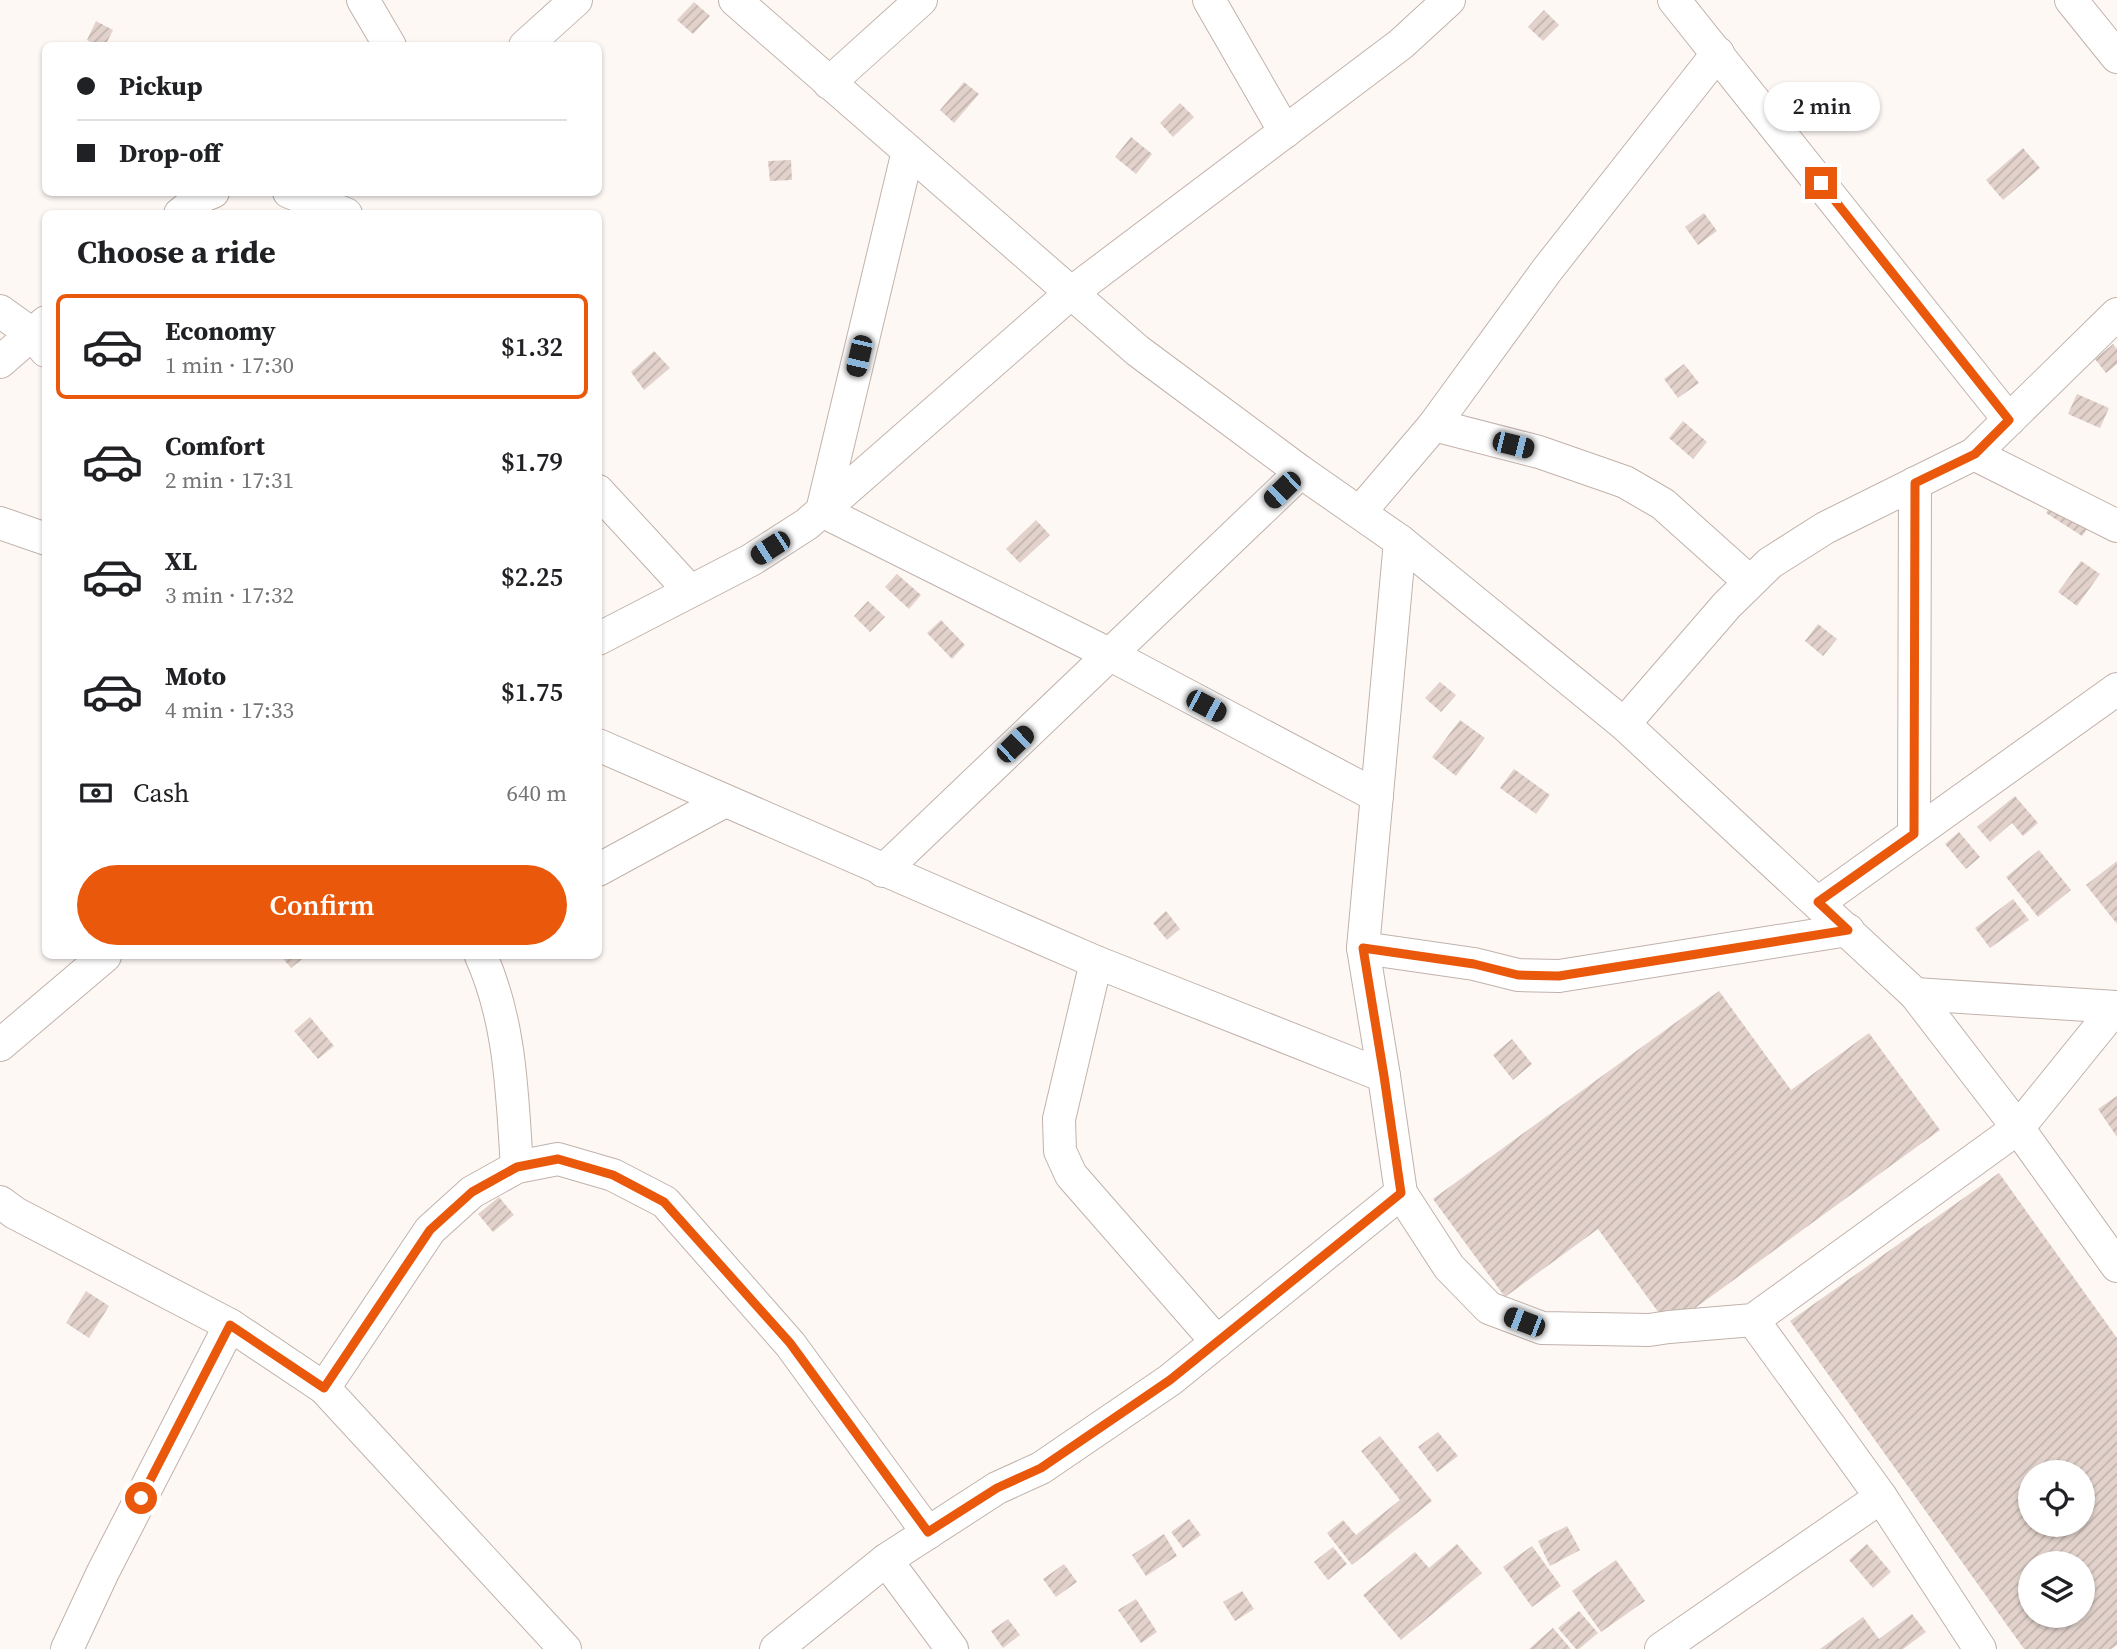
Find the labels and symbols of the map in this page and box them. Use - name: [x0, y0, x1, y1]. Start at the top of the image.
- callout: 2 min: [1763, 82, 1879, 130]
- route end: [1805, 167, 1837, 199]
- car: [845, 333, 874, 379]
- car: [1491, 430, 1536, 460]
- car: [1260, 468, 1305, 512]
- car: [747, 528, 794, 568]
- car: [1183, 687, 1230, 725]
- car: [993, 722, 1038, 766]
- car: [1501, 1305, 1548, 1339]
- route start: [125, 1482, 157, 1514]

